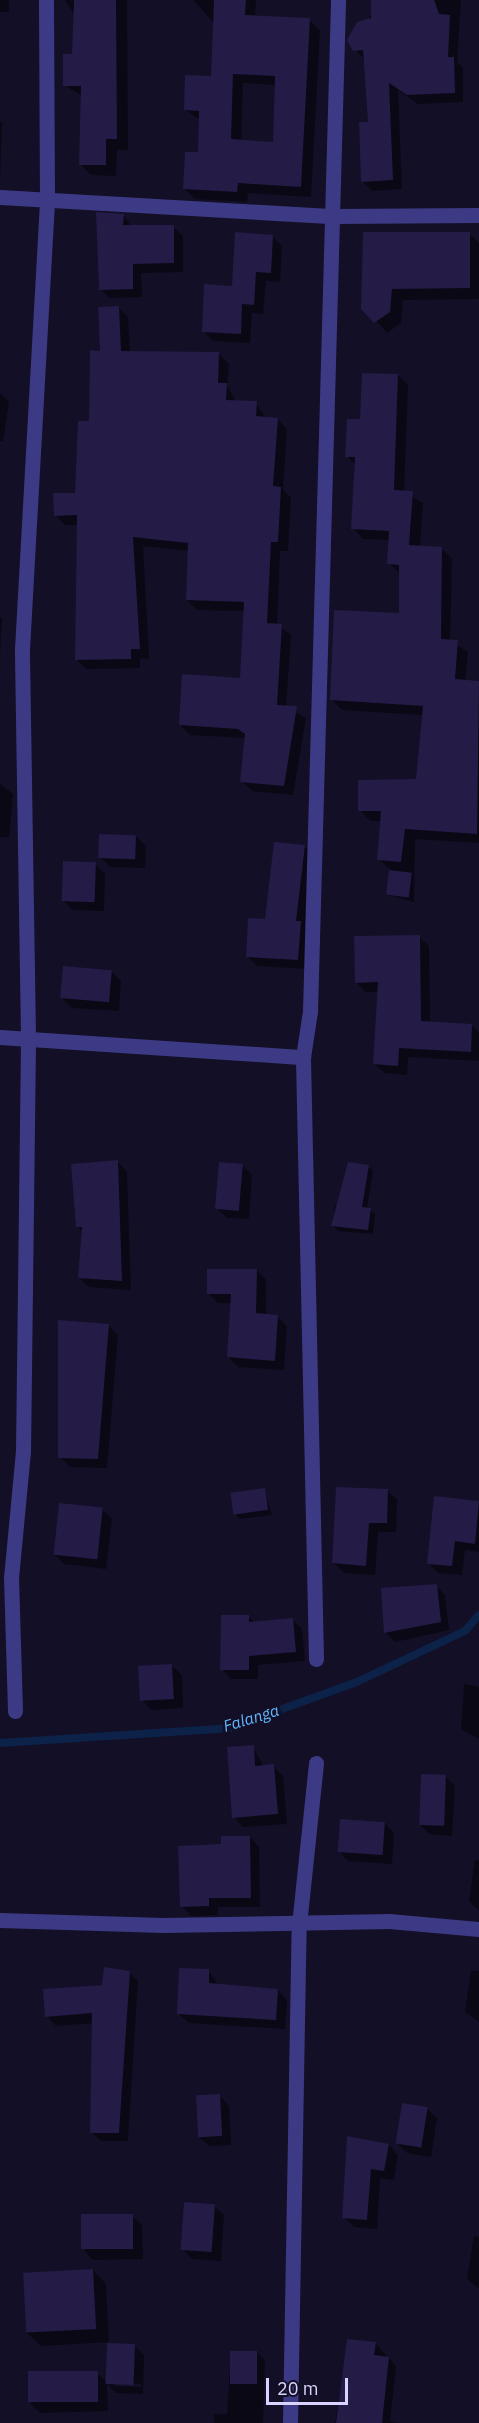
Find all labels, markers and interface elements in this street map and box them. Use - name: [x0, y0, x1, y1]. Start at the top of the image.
- water label: Falanga: [221, 1700, 281, 1736]
- scale bar: [269, 2366, 352, 2404]
- text: 20 m: [277, 2377, 319, 2400]

